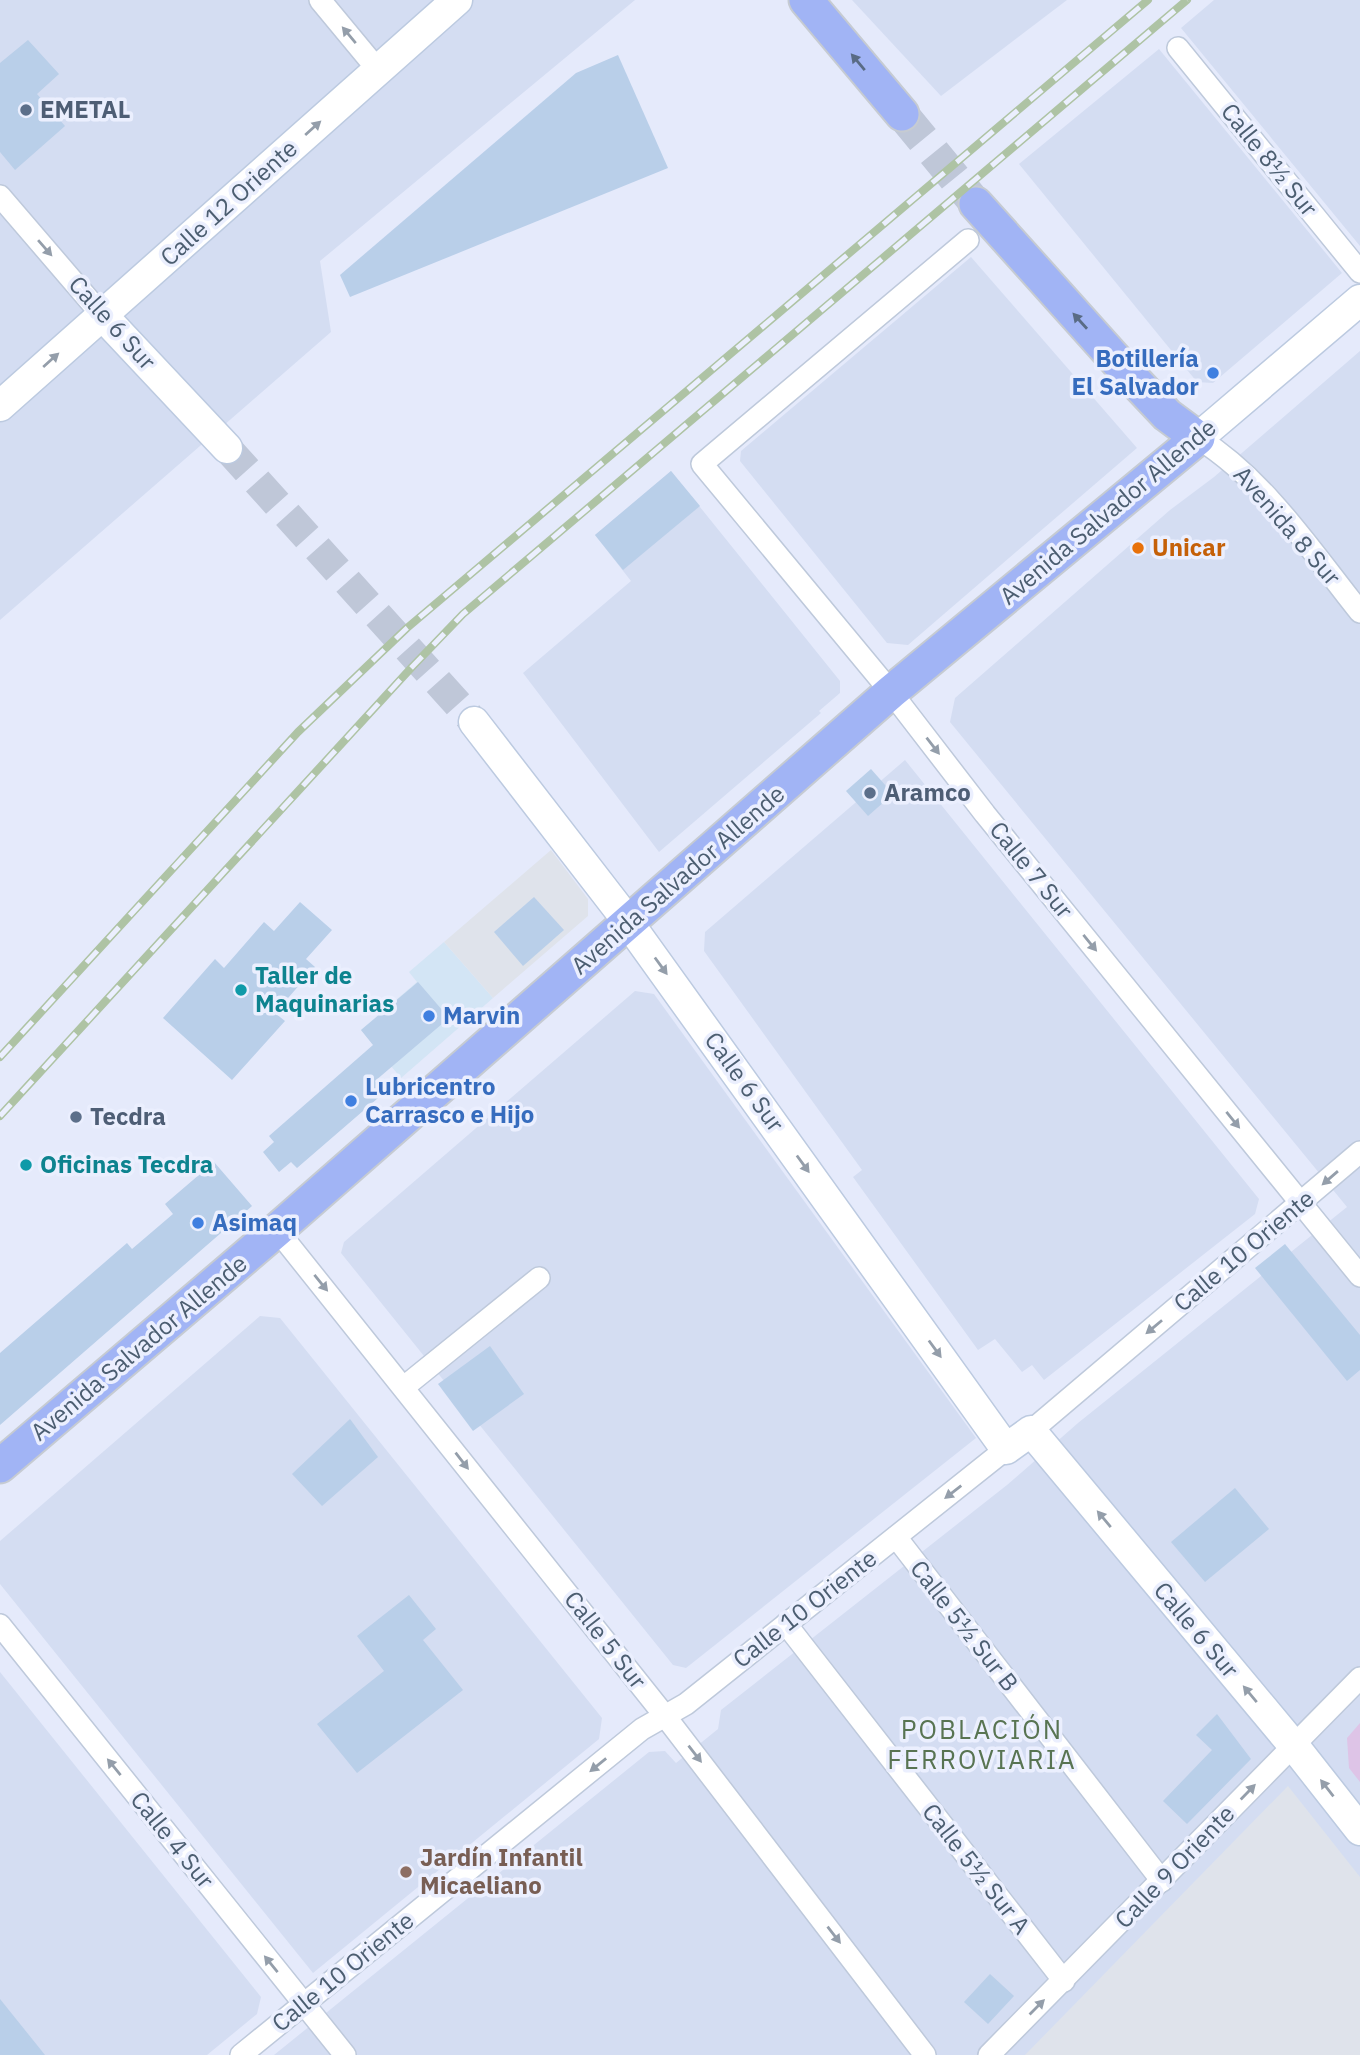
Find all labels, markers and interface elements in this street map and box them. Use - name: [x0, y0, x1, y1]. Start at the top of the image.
- one-way arrow: [342, 26, 357, 43]
- one-way arrow: [851, 54, 866, 71]
- place label: EMETAL: [40, 93, 130, 125]
- street label: Calle 8½ Sur: [1214, 96, 1325, 223]
- marker: EMETAL: [18, 102, 34, 118]
- one-way arrow: [304, 120, 322, 136]
- street label: Calle 12 Oriente: [153, 132, 304, 272]
- one-way arrow: [37, 239, 52, 256]
- street label: Calle 6 Sur: [62, 269, 164, 376]
- one-way arrow: [1073, 313, 1088, 330]
- place label: Botillería El Salvador: [1072, 342, 1199, 402]
- one-way arrow: [42, 352, 60, 368]
- marker: Botillería El Salvador: [1205, 365, 1221, 381]
- street label: Avenida Salvador Allende: [992, 411, 1222, 611]
- street label: Avenida 8 Sur: [1227, 459, 1349, 592]
- place label: Unicar: [1152, 531, 1226, 563]
- marker: Unicar: [1130, 540, 1146, 556]
- one-way arrow: [925, 736, 940, 754]
- place label: Aramco: [884, 776, 971, 808]
- street label: Avenida Salvador Allende: [564, 778, 791, 981]
- marker: Aramco: [862, 785, 878, 801]
- street label: Calle 7 Sur: [983, 814, 1081, 925]
- one-way arrow: [1082, 934, 1097, 951]
- one-way arrow: [653, 957, 667, 975]
- place label: Taller de Maquinarias: [255, 959, 394, 1019]
- marker: Taller de Maquinarias: [233, 982, 249, 998]
- place label: Marvin: [443, 999, 520, 1031]
- marker: Marvin: [421, 1008, 437, 1024]
- street label: Calle 6 Sur: [698, 1025, 792, 1138]
- place label: Lubricentro Carrasco e Hijo: [365, 1070, 534, 1130]
- marker: Lubricentro Carrasco e Hijo: [343, 1093, 359, 1109]
- place label: Tecdra: [90, 1100, 166, 1132]
- marker: Tecdra: [68, 1109, 84, 1125]
- one-way arrow: [1225, 1111, 1240, 1128]
- place label: Oficinas Tecdra: [40, 1148, 214, 1180]
- one-way arrow: [795, 1155, 809, 1173]
- marker: Oficinas Tecdra: [18, 1157, 34, 1173]
- one-way arrow: [1321, 1170, 1339, 1186]
- street label: Calle 10 Oriente: [1166, 1182, 1320, 1318]
- place label: Asimaq: [212, 1206, 297, 1238]
- marker: Asimaq: [190, 1215, 206, 1231]
- street label: Avenida Salvador Allende: [23, 1247, 253, 1447]
- one-way arrow: [313, 1273, 328, 1291]
- one-way arrow: [1146, 1319, 1163, 1334]
- one-way arrow: [928, 1340, 942, 1358]
- one-way arrow: [455, 1451, 470, 1469]
- one-way arrow: [944, 1484, 962, 1498]
- one-way arrow: [1097, 1510, 1112, 1527]
- street label: Calle 10 Oriente: [726, 1542, 883, 1674]
- street label: Calle 5½ Sur B: [903, 1553, 1026, 1698]
- street label: Calle 6 Sur: [1147, 1575, 1246, 1684]
- street label: Calle 5 Sur: [557, 1584, 654, 1695]
- one-way arrow: [1243, 1685, 1258, 1702]
- district label: POBLACIÓN FERROVIARIA: [887, 1712, 1077, 1776]
- one-way arrow: [687, 1745, 702, 1763]
- one-way arrow: [590, 1757, 608, 1772]
- one-way arrow: [107, 1758, 122, 1775]
- one-way arrow: [1320, 1779, 1334, 1797]
- street label: Calle 4 Sur: [124, 1784, 222, 1895]
- one-way arrow: [1240, 1784, 1257, 1801]
- street label: Calle 5½ Sur A: [916, 1796, 1038, 1940]
- street label: Calle 9 Oriente: [1107, 1798, 1241, 1935]
- place label: Jardín Infantil Micaeliano: [420, 1841, 583, 1901]
- marker: Jardín Infantil Micaeliano: [398, 1864, 414, 1880]
- street label: Calle 10 Oriente: [265, 1904, 420, 2038]
- one-way arrow: [826, 1925, 841, 1943]
- one-way arrow: [264, 1955, 279, 1973]
- one-way arrow: [1029, 1999, 1046, 2016]

